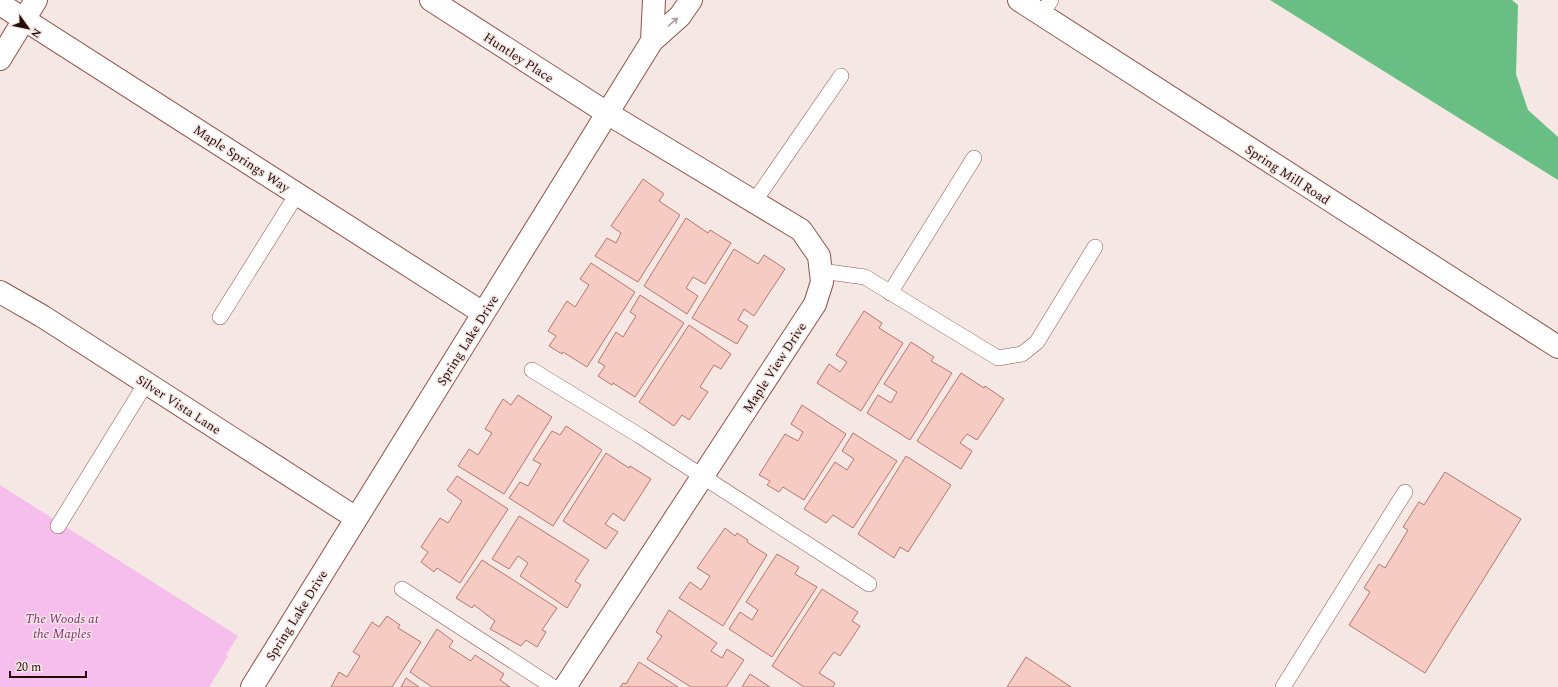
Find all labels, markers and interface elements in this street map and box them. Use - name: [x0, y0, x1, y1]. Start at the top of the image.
- north arrow: [8, 8, 48, 48]
- one-way arrow: [668, 18, 679, 27]
- text: N: [26, 25, 46, 42]
- street label: Huntley Place: [479, 28, 558, 88]
- street label: Maple Springs Way: [189, 120, 294, 198]
- street label: Spring Mill Road: [1241, 140, 1334, 210]
- street label: Spring Lake Drive: [432, 291, 504, 390]
- street label: Maple View Drive: [738, 318, 812, 417]
- street label: Silver Vista Lane: [132, 370, 225, 440]
- street label: Spring Lake Drive: [261, 566, 333, 665]
- park label: The Woods at the Maples: [25, 609, 100, 644]
- scale bar: [10, 653, 86, 679]
- text: 20 m: [16, 658, 41, 677]

